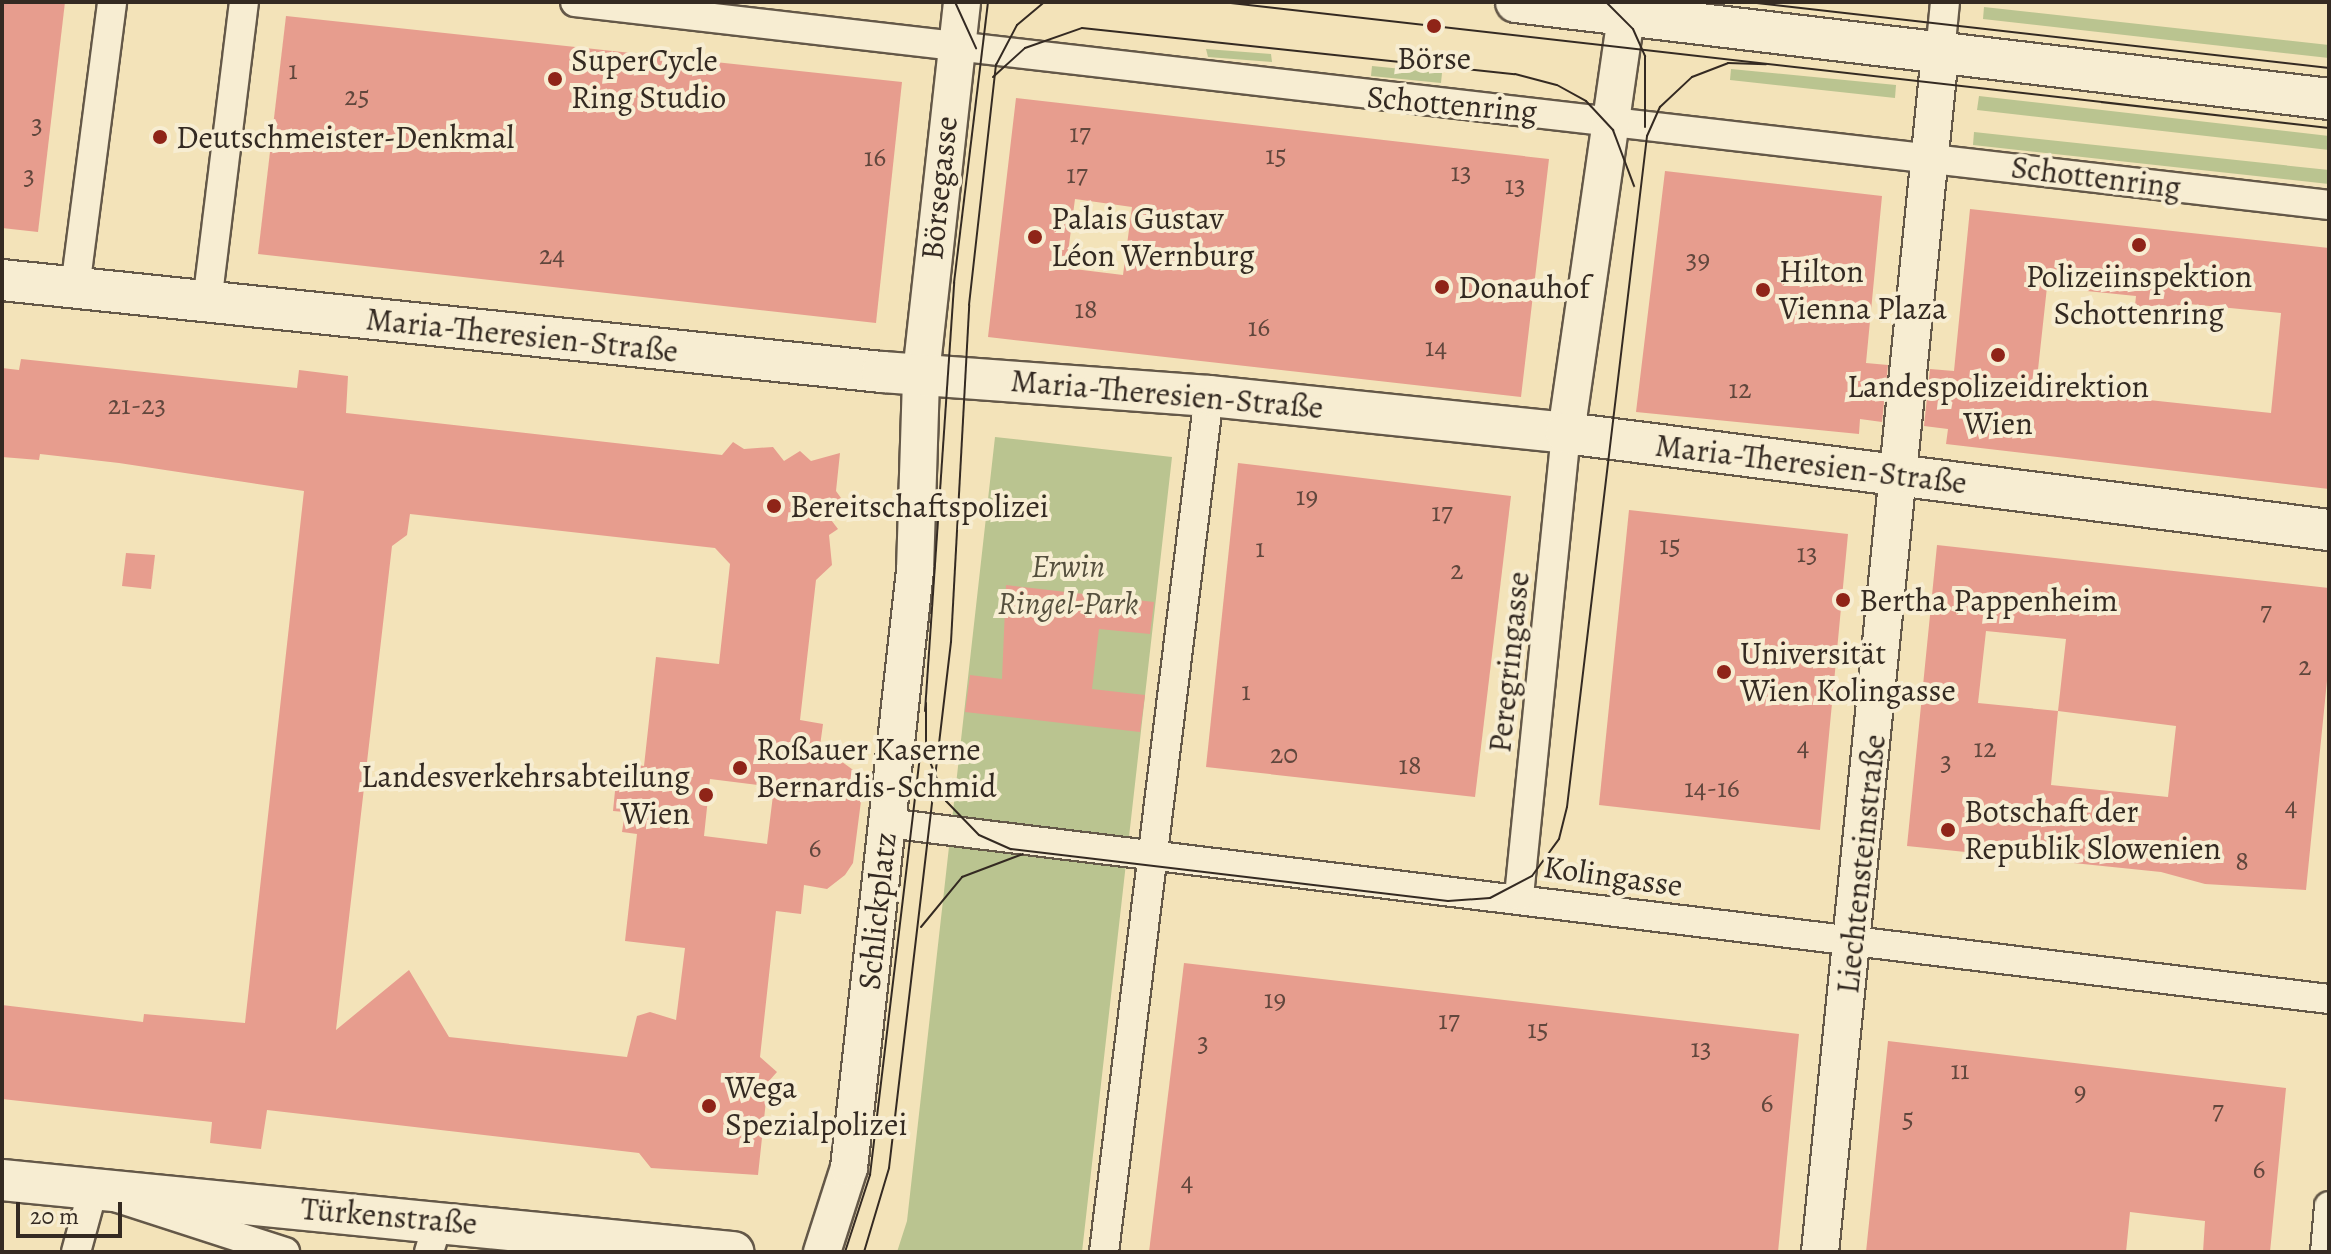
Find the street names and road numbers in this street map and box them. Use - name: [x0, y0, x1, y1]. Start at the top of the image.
- street label: Schottenring: [1365, 77, 1539, 131]
- street label: Börsegasse: [912, 114, 966, 262]
- street label: Schottenring: [2009, 148, 2183, 206]
- street label: Maria-Theresien-Straße: [364, 300, 680, 370]
- street label: Maria-Theresien-Straße: [1009, 361, 1325, 427]
- street label: Maria-Theresien-Straße: [1653, 426, 1969, 502]
- street label: Peregringasse: [1480, 570, 1538, 754]
- street label: Liechtensteinstraße: [1828, 732, 1894, 996]
- street label: Schlickplatz: [850, 830, 904, 992]
- street label: Kolingasse: [1541, 847, 1685, 905]
- street label: Türkenstraße: [299, 1189, 479, 1243]

